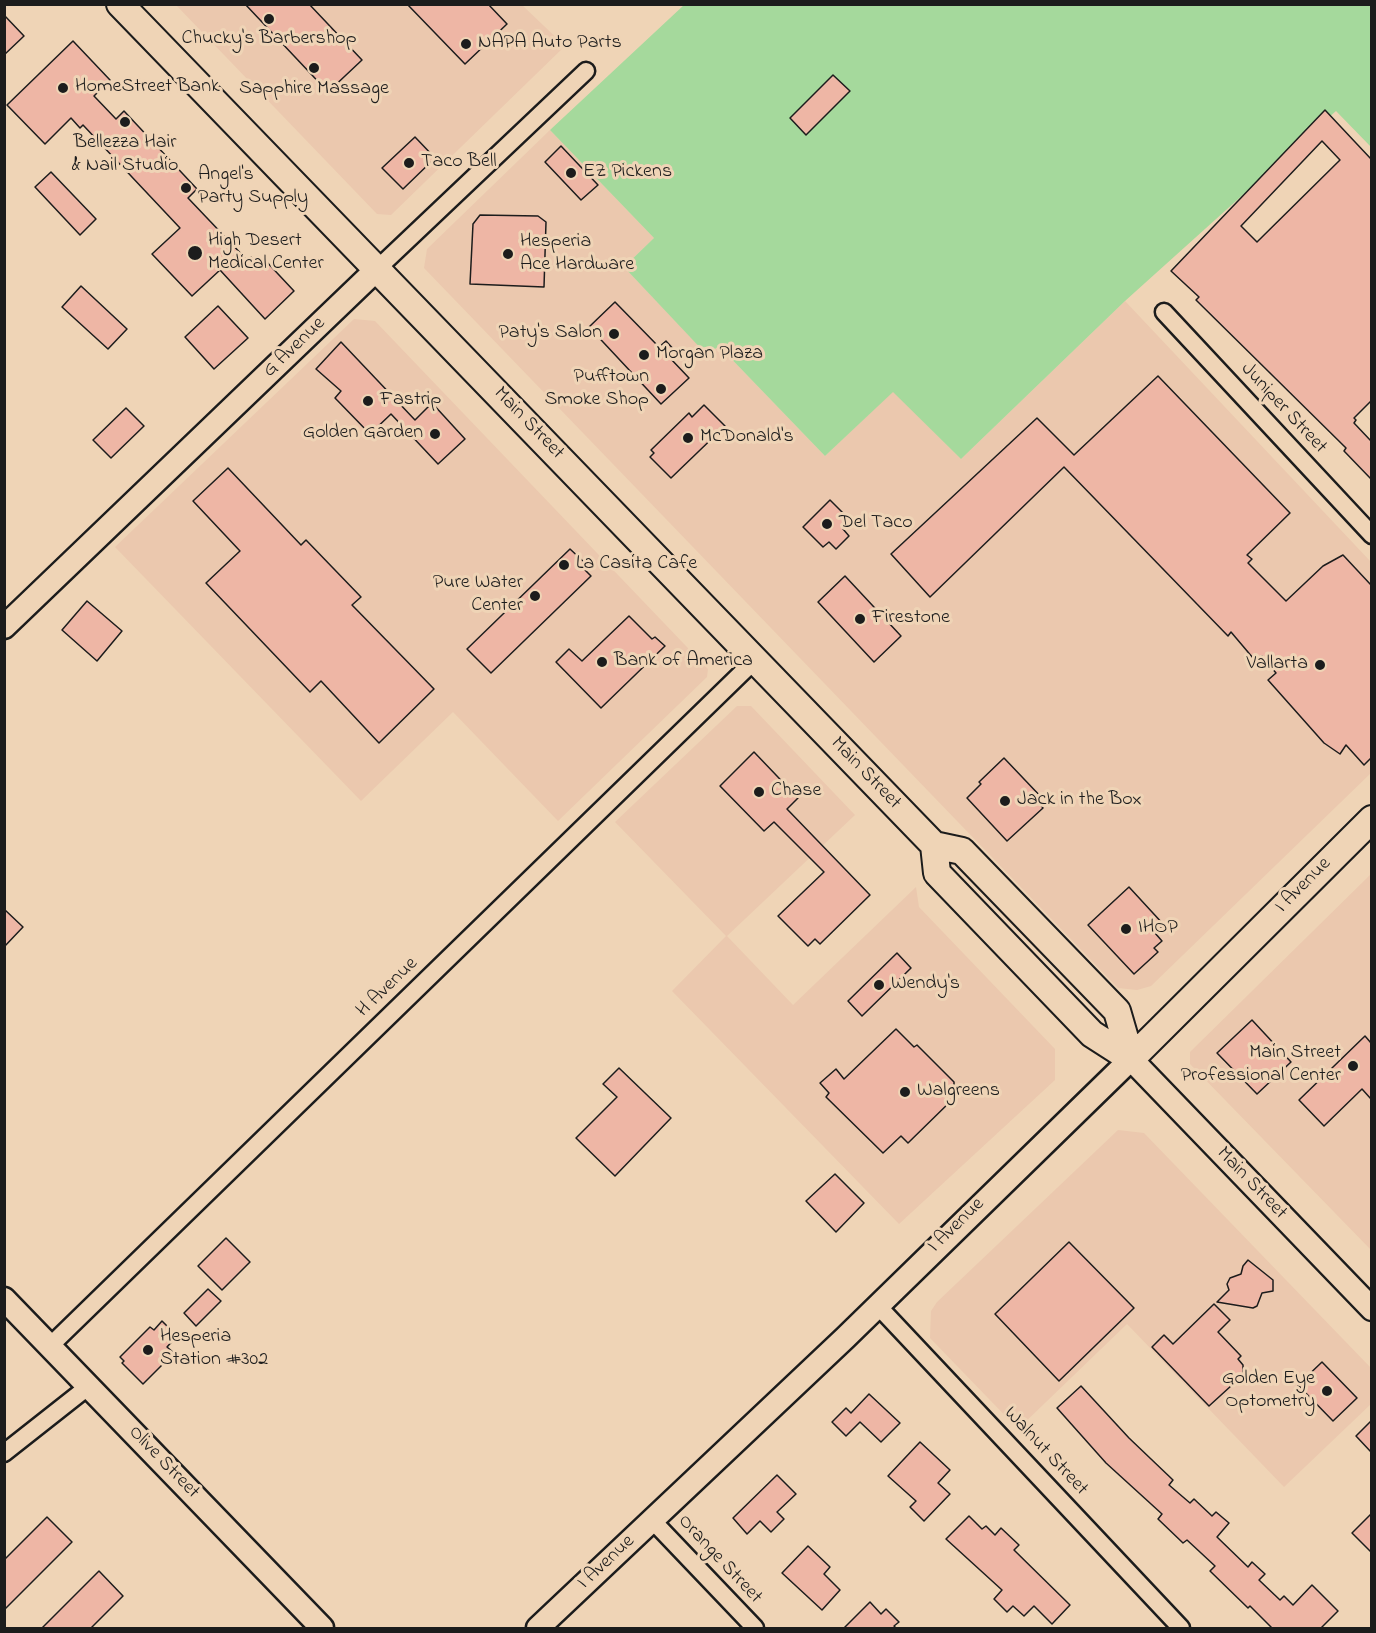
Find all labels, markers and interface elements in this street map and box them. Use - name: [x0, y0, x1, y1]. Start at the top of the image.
- marker: Chucky's Barbershop: [262, 12, 276, 26]
- place label: Chucky's Barbershop: [181, 28, 357, 52]
- place label: NAPA Auto Parts: [478, 32, 622, 56]
- marker: NAPA Auto Parts: [459, 37, 473, 51]
- marker: Sapphire Massage: [307, 61, 321, 75]
- place label: HomeStreet Bank: [75, 76, 220, 100]
- place label: Sapphire Massage: [239, 78, 389, 102]
- marker: HomeStreet Bank: [56, 81, 70, 95]
- marker: Bellezza Hair & Nail Studio: [118, 115, 132, 129]
- place label: Bellezza Hair & Nail Studio: [72, 132, 178, 179]
- place label: Taco Bell: [421, 151, 497, 175]
- marker: Taco Bell: [402, 156, 416, 170]
- place label: EZ Pickens: [583, 161, 672, 185]
- place label: Angel's Party Supply: [198, 164, 308, 211]
- marker: EZ Pickens: [564, 166, 578, 180]
- marker: Angel's Party Supply: [179, 181, 193, 195]
- place label: High Desert Medical Center: [208, 230, 324, 277]
- place label: Hesperia Ace Hardware: [520, 231, 634, 278]
- marker: High Desert Medical Center: [186, 244, 204, 262]
- marker: Hesperia Ace Hardware: [501, 247, 515, 261]
- street label: G Avenue: [259, 313, 331, 383]
- place label: Paty's Salon: [498, 322, 602, 346]
- marker: Paty's Salon: [607, 327, 621, 341]
- place label: Morgan Plaza: [656, 343, 763, 367]
- marker: Morgan Plaza: [637, 348, 651, 362]
- street label: Juniper Street: [1235, 358, 1331, 460]
- place label: Pufftown Smoke Shop: [545, 366, 649, 413]
- marker: Pufftown Smoke Shop: [654, 382, 668, 396]
- street label: Main Street: [487, 383, 569, 465]
- place label: Fastrip: [380, 389, 441, 413]
- marker: Fastrip: [361, 394, 375, 408]
- place label: Golden Garden: [303, 422, 423, 446]
- place label: McDonald's: [700, 426, 794, 450]
- marker: Golden Garden: [428, 427, 442, 441]
- marker: McDonald's: [681, 431, 695, 445]
- place label: Del Taco: [839, 512, 913, 536]
- marker: Del Taco: [820, 517, 834, 531]
- place label: La Casita Cafe: [576, 553, 697, 577]
- marker: La Casita Cafe: [557, 558, 571, 572]
- place label: Pure Water Center: [433, 572, 523, 619]
- marker: Pure Water Center: [528, 589, 542, 603]
- place label: Firestone: [872, 607, 950, 631]
- marker: Firestone: [853, 612, 867, 626]
- place label: Bank of America: [614, 650, 753, 674]
- place label: Vallarta: [1247, 653, 1308, 677]
- marker: Bank of America: [595, 655, 609, 669]
- marker: Vallarta: [1313, 658, 1327, 672]
- street label: Main Street: [824, 733, 906, 815]
- place label: Chase: [771, 780, 821, 804]
- marker: Chase: [752, 785, 766, 799]
- place label: Jack in the Box: [1017, 789, 1142, 813]
- marker: Jack in the Box: [998, 794, 1012, 808]
- street label: I Avenue: [1271, 853, 1337, 919]
- place label: IHOP: [1138, 917, 1178, 941]
- marker: IHOP: [1119, 922, 1133, 936]
- street label: H Avenue: [352, 953, 424, 1023]
- place label: Wendy's: [891, 973, 960, 997]
- marker: Wendy's: [872, 978, 886, 992]
- place label: Main Street Professional Center: [1181, 1042, 1341, 1089]
- marker: Main Street Professional Center: [1346, 1059, 1360, 1073]
- place label: Walgreens: [917, 1080, 1000, 1104]
- marker: Walgreens: [898, 1085, 912, 1099]
- street label: Main Street: [1210, 1143, 1292, 1225]
- street label: I Avenue: [924, 1193, 990, 1259]
- place label: Hesperia Station #302: [160, 1326, 268, 1373]
- marker: Hesperia Station #302: [141, 1343, 155, 1357]
- place label: Golden Eye Optometry: [1222, 1368, 1315, 1415]
- marker: Golden Eye Optometry: [1320, 1384, 1334, 1398]
- street label: Walnut Street: [998, 1402, 1092, 1502]
- street label: Olive Street: [122, 1421, 204, 1505]
- street label: Orange Street: [672, 1510, 766, 1610]
- street label: I Avenue: [573, 1531, 641, 1595]

